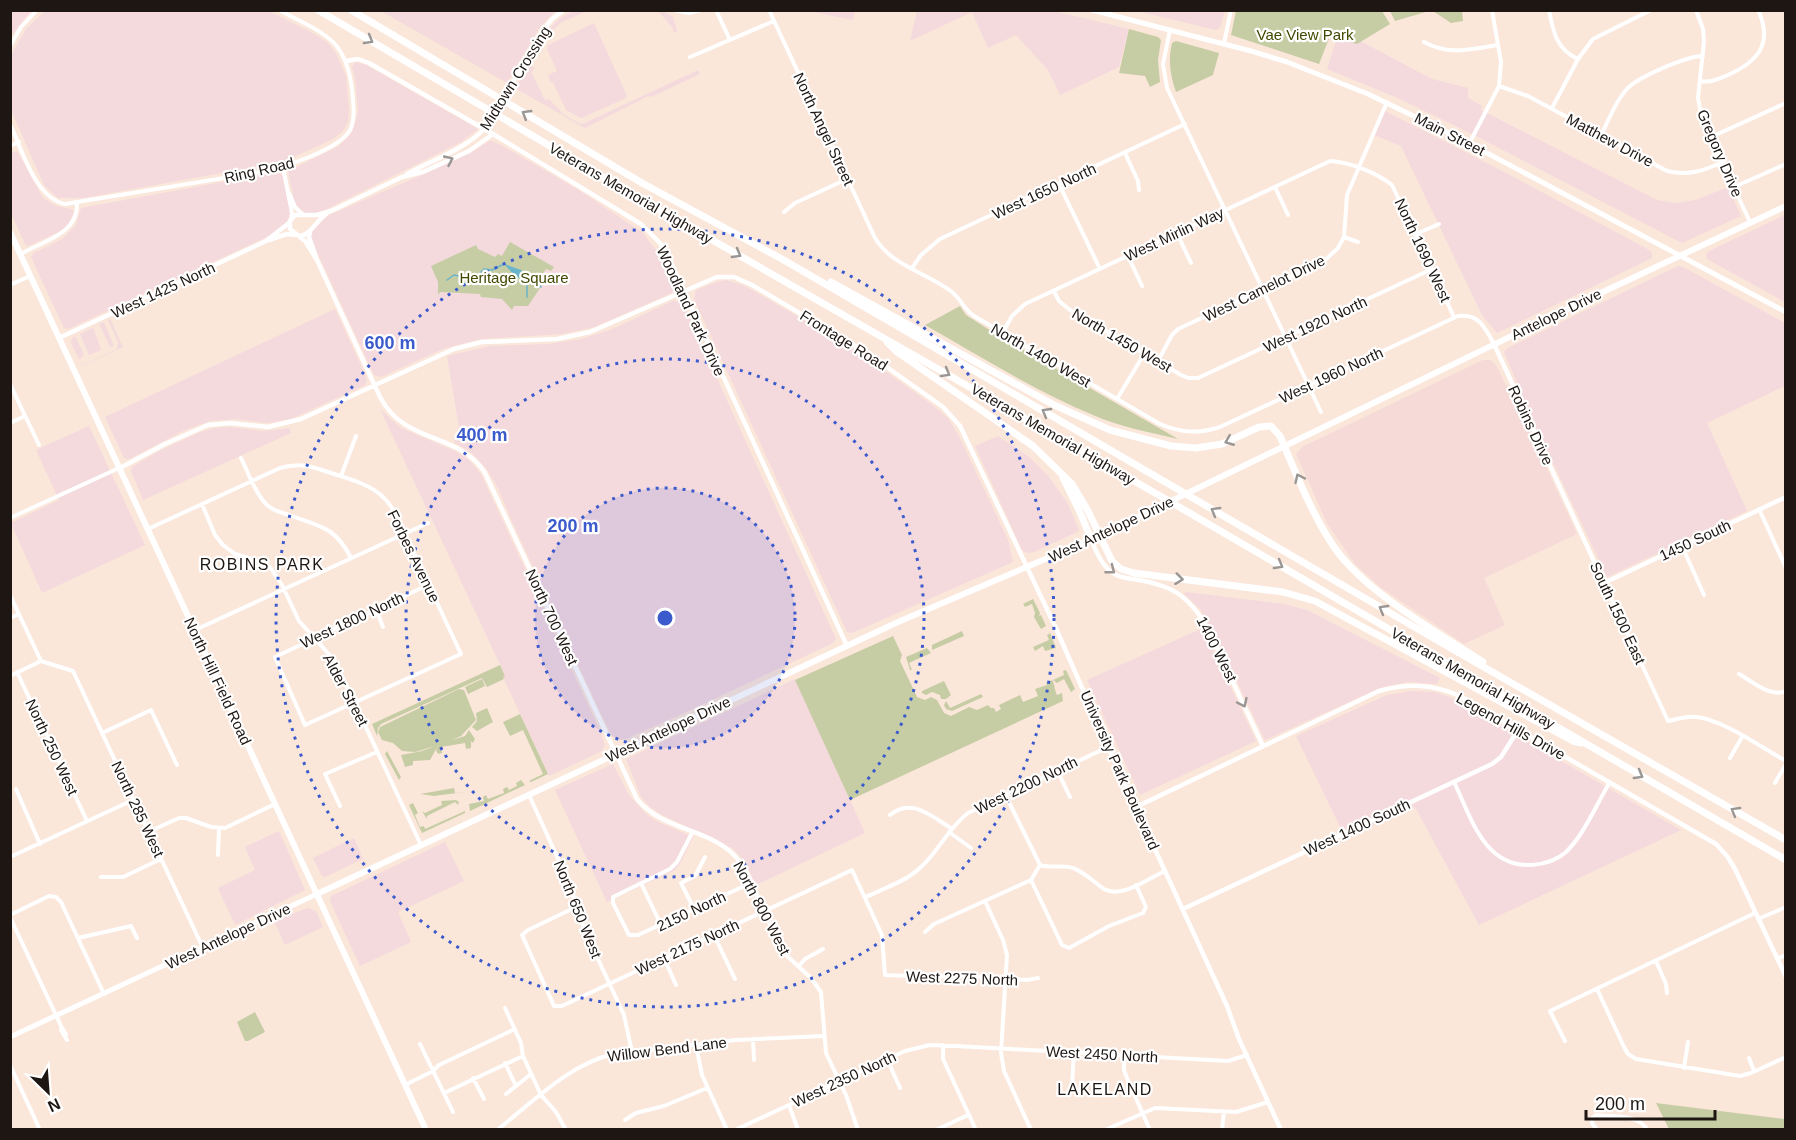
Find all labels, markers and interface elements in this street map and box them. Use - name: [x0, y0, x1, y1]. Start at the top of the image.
- street label: Midtown Crossing: [476, 23, 554, 133]
- park label: Vae View Park: [1257, 26, 1354, 43]
- one-way arrow: [363, 33, 373, 44]
- street label: North Angel Street: [790, 70, 858, 189]
- street label: Gregory Drive: [1694, 107, 1746, 199]
- street label: Main Street: [1412, 109, 1489, 159]
- one-way arrow: [522, 110, 532, 122]
- street label: Matthew Drive: [1564, 110, 1656, 170]
- street label: Veterans Memorial Highway: [546, 139, 717, 247]
- street label: Ring Road: [223, 154, 295, 186]
- one-way arrow: [443, 155, 454, 167]
- street label: West 1650 North: [990, 160, 1098, 222]
- street label: North 1690 West: [1392, 196, 1455, 305]
- street label: West Mirlin Way: [1122, 203, 1227, 264]
- street label: Woodland Park Drive: [653, 243, 729, 379]
- one-way arrow: [731, 247, 741, 258]
- street label: West Camelot Drive: [1200, 251, 1328, 325]
- street label: West 1425 North: [109, 259, 217, 321]
- park label: Heritage Square: [459, 269, 569, 286]
- street label: Antelope Drive: [1508, 285, 1604, 343]
- street label: West 1920 North: [1261, 293, 1369, 355]
- street label: North 1450 West: [1069, 305, 1176, 376]
- street label: Frontage Road: [797, 306, 891, 374]
- street label: North 1400 West: [988, 320, 1095, 391]
- text: 600 m: [364, 333, 416, 353]
- street label: West 1960 North: [1277, 344, 1385, 406]
- one-way arrow: [940, 366, 950, 377]
- street label: Veterans Memorial Highway: [968, 380, 1139, 488]
- street label: Robins Drive: [1505, 382, 1557, 468]
- one-way arrow: [1042, 408, 1052, 420]
- text: 400 m: [456, 425, 508, 445]
- one-way arrow: [1224, 433, 1235, 446]
- one-way arrow: [1295, 474, 1307, 485]
- street label: West Antelope Drive: [1046, 493, 1176, 565]
- one-way arrow: [1211, 506, 1221, 518]
- street label: Forbes Avenue: [384, 507, 444, 605]
- text: 200 m: [547, 516, 599, 536]
- street label: 1450 South: [1657, 516, 1733, 564]
- district label: ROBINS PARK: [200, 556, 324, 573]
- one-way arrow: [1273, 558, 1283, 569]
- street label: South 1500 East: [1587, 559, 1649, 668]
- one-way arrow: [1104, 563, 1115, 574]
- street label: North 700 West: [522, 566, 582, 668]
- one-way arrow: [1175, 572, 1184, 585]
- street label: West 1800 North: [298, 589, 406, 651]
- one-way arrow: [1379, 605, 1389, 616]
- centre of rings: [655, 608, 675, 628]
- street label: 1400 West: [1193, 613, 1241, 685]
- street label: North Hill Field Road: [181, 615, 255, 747]
- street label: Veterans Memorial Highway: [1388, 624, 1559, 732]
- street label: Alder Street: [320, 651, 372, 730]
- street label: University Park Boulevard: [1077, 688, 1163, 852]
- street label: Legend Hills Drive: [1454, 689, 1568, 763]
- street label: West Antelope Drive: [603, 693, 733, 765]
- street label: North 250 West: [22, 696, 82, 798]
- one-way arrow: [1236, 697, 1248, 708]
- street label: West 2200 North: [972, 753, 1080, 817]
- street label: North 285 West: [108, 758, 168, 860]
- one-way arrow: [1633, 767, 1643, 779]
- street label: West 1400 South: [1301, 795, 1413, 859]
- one-way arrow: [1731, 807, 1741, 818]
- street label: North 650 West: [551, 858, 606, 961]
- street label: North 800 West: [730, 858, 794, 959]
- street label: 2150 North: [654, 888, 728, 934]
- street label: West Antelope Drive: [163, 900, 293, 972]
- street label: West 2175 North: [633, 916, 741, 978]
- street label: West 2275 North: [906, 968, 1018, 988]
- street label: Willow Bend Lane: [606, 1033, 728, 1065]
- street label: West 2450 North: [1045, 1043, 1159, 1065]
- street label: West 2350 North: [790, 1048, 898, 1110]
- north arrow: [18, 1062, 78, 1122]
- district label: LAKELAND: [1057, 1081, 1153, 1098]
- scale bar: [1586, 1083, 1715, 1121]
- text: 200 m: [1595, 1094, 1645, 1114]
- text: N: [45, 1095, 63, 1115]

